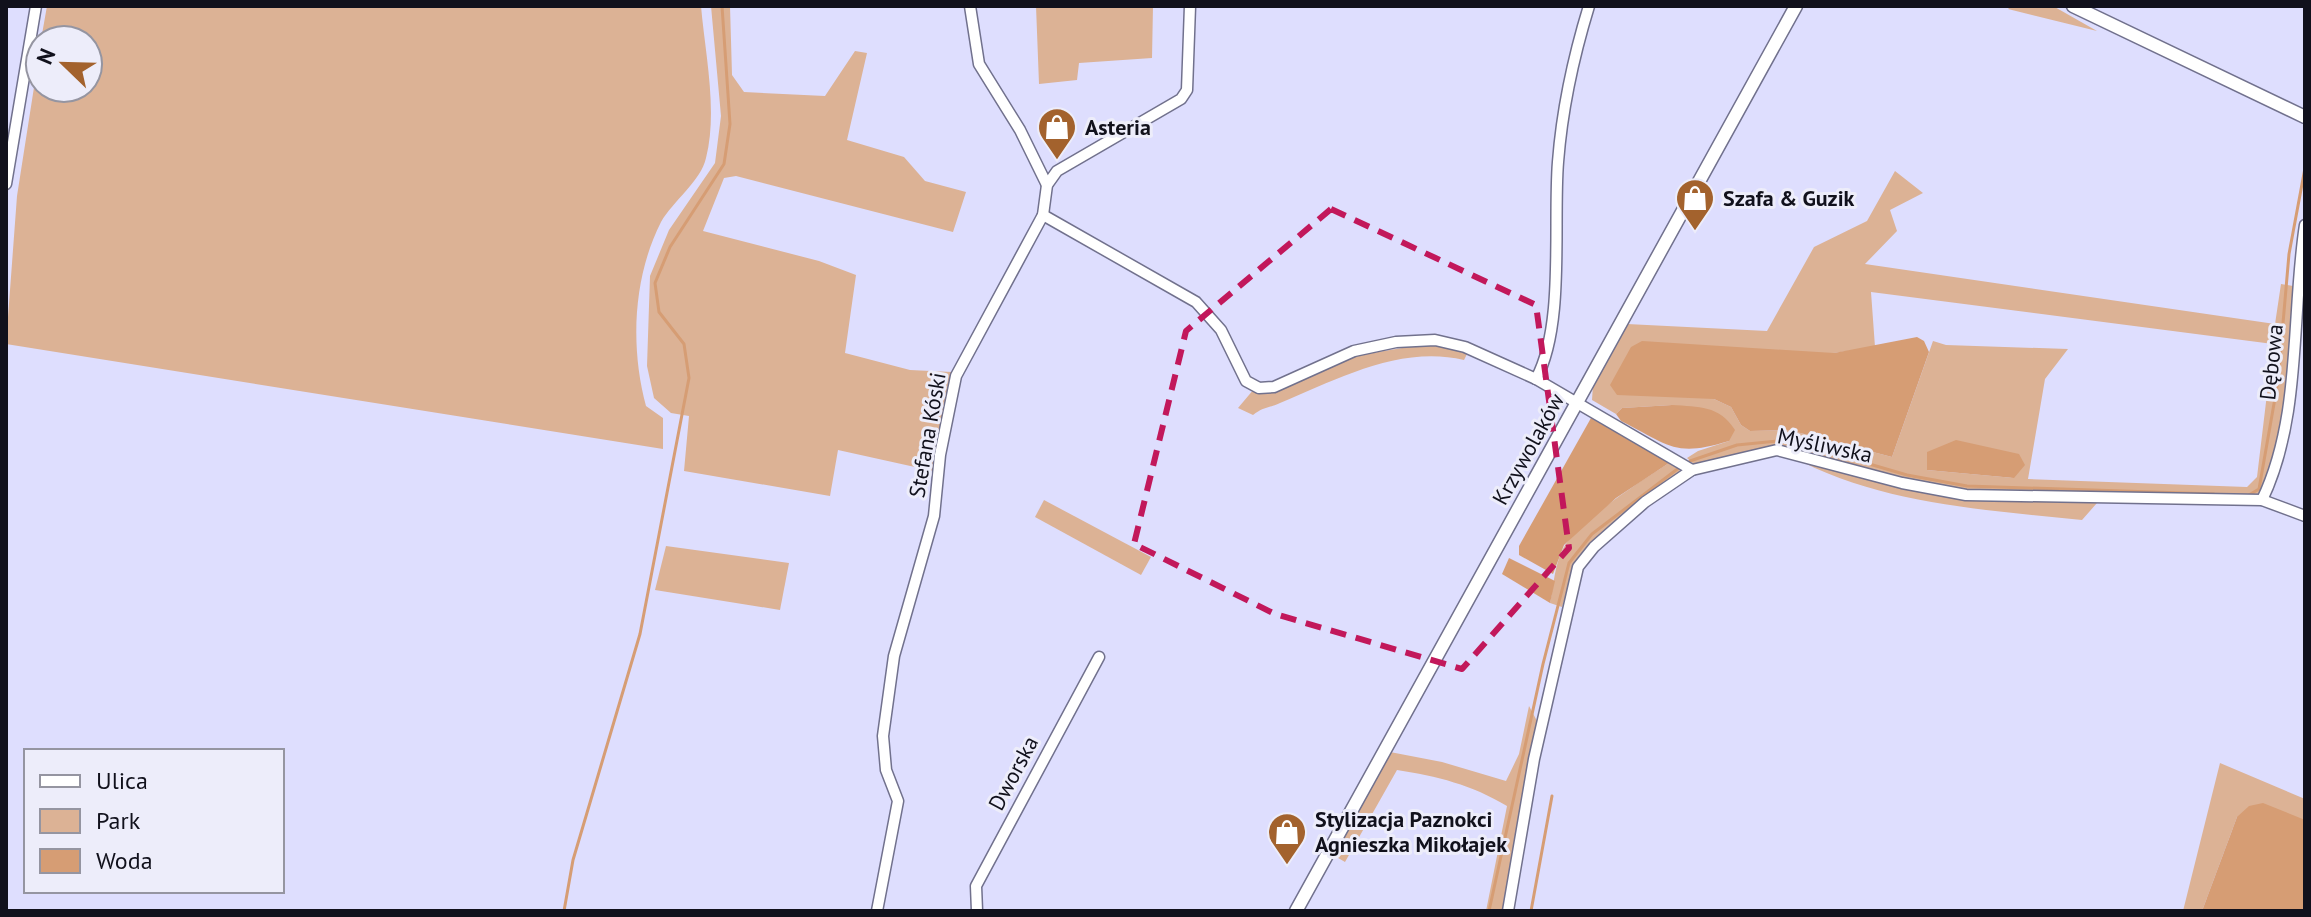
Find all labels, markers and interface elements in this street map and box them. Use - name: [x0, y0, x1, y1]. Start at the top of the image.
- north arrow: [24, 24, 104, 104]
- text: N: [30, 44, 61, 68]
- shop icon: Asteria: [1036, 106, 1078, 161]
- place label: Asteria: [1085, 113, 1151, 141]
- shop icon: Szafa & Guzik: [1674, 177, 1716, 232]
- place label: Szafa & Guzik: [1723, 184, 1855, 212]
- street label: Dębowa: [2253, 323, 2289, 401]
- street label: Stefana Kóski: [902, 370, 952, 500]
- street label: Krzywolaków: [1486, 388, 1570, 510]
- street label: Myśliwska: [1775, 421, 1875, 469]
- street label: Dworska: [982, 731, 1044, 815]
- legend: [24, 749, 284, 893]
- text: Ulica: [96, 765, 148, 796]
- text: Park: [96, 805, 141, 836]
- place label: Stylizacja Paznokci Agnieszka Mikołajek: [1315, 805, 1507, 858]
- shop icon: Stylizacja Paznokci Agnieszka Mikołajek: [1266, 811, 1308, 866]
- text: Woda: [96, 845, 153, 876]

